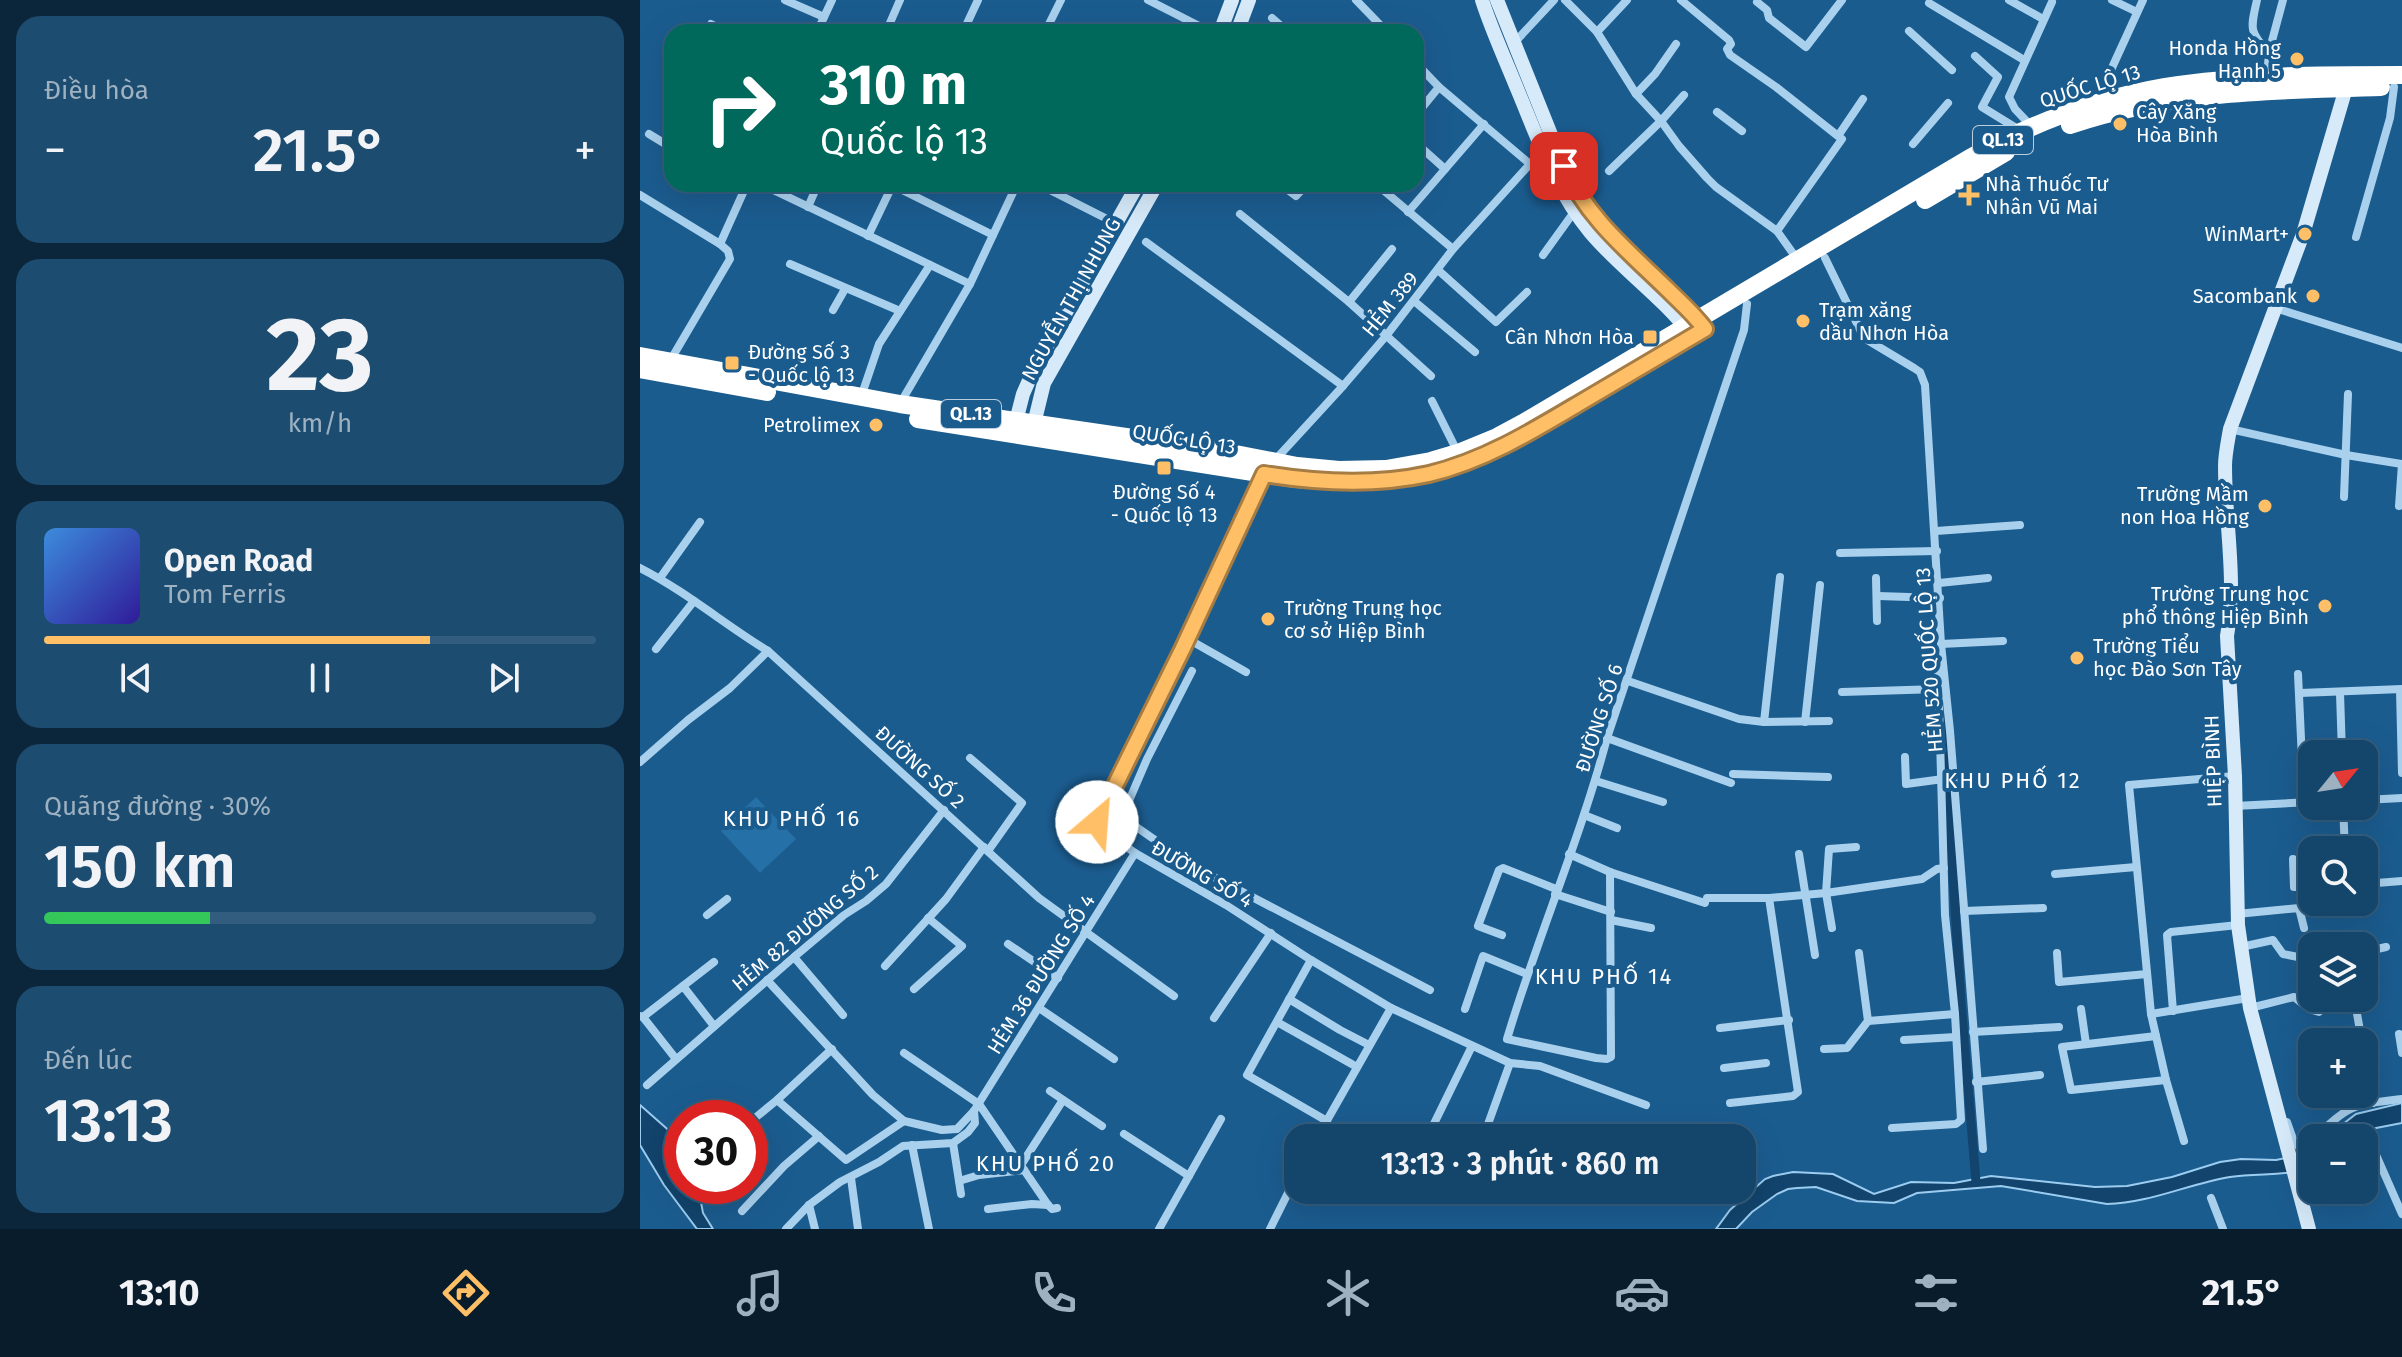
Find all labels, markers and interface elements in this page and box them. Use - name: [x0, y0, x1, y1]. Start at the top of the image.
- place label: Honda Hồng Hạnh 5: [2168, 36, 2282, 83]
- marker: Honda Hồng Hạnh 5: [2288, 50, 2306, 68]
- text: 310 m: [820, 52, 967, 119]
- icon: right: [688, 56, 792, 160]
- street label: QUỐC LỘ 13: [2036, 56, 2143, 113]
- text: Điều hòa: [44, 75, 149, 106]
- place label: Cây Xăng Hòa Bình: [2136, 100, 2219, 147]
- text: 21.5°: [253, 115, 387, 187]
- marker: Cây Xăng Hòa Bình: [2111, 115, 2129, 133]
- text: Quốc lộ 13: [820, 120, 988, 164]
- text: −: [44, 124, 66, 177]
- text: +: [574, 124, 596, 177]
- road number: QL.13: [1973, 126, 2033, 154]
- pin: [1530, 132, 1598, 200]
- icon: arrive: [1542, 144, 1586, 188]
- place label: Nhà Thuốc Tư Nhân Vū Mai: [1985, 172, 2109, 219]
- marker: Nhà Thuốc Tư Nhân Vū Mai: [1960, 186, 1978, 204]
- street label: NGUYỄN THỊ NHUNG: [1014, 212, 1126, 384]
- place label: WinMart+: [2205, 222, 2289, 246]
- marker: WinMart+: [2296, 225, 2314, 243]
- street label: HẺM 389: [1355, 266, 1423, 341]
- place label: Sacombank: [2193, 284, 2298, 308]
- marker: Sacombank: [2304, 287, 2322, 305]
- text: 23: [266, 293, 374, 418]
- place label: Trạm xăng dầu Nhơn Hòa: [1819, 298, 1949, 345]
- marker: Trạm xăng dầu Nhơn Hòa: [1794, 312, 1812, 330]
- place label: Cân Nhơn Hòa: [1505, 325, 1634, 349]
- marker: Cân Nhơn Hòa: [1641, 328, 1659, 346]
- place label: Đường Số 3 - Quốc lộ 13: [748, 340, 855, 387]
- marker: Đường Số 3 - Quốc lộ 13: [723, 354, 741, 372]
- road number: QL.13: [941, 400, 1001, 428]
- text: km/h: [288, 408, 352, 439]
- place label: Petrolimex: [763, 413, 860, 437]
- marker: Petrolimex: [867, 416, 885, 434]
- street label: QUỐC LỘ 13: [1131, 416, 1238, 459]
- marker: Đường Số 4 - Quốc lộ 13: [1155, 459, 1173, 477]
- place label: Đường Số 4 - Quốc lộ 13: [1111, 480, 1217, 527]
- place label: Trường Mầm non Hoa Hồng: [2120, 482, 2250, 529]
- marker: Trường Mầm non Hoa Hồng: [2256, 497, 2274, 515]
- text: Open Road: [164, 543, 313, 579]
- street label: HẺM 520 QUỐC LỘ 13: [1908, 567, 1947, 754]
- text: Tom Ferris: [164, 579, 286, 610]
- place label: Trường Trung học phổ thông Hiệp Bình: [2122, 582, 2309, 629]
- place label: Trường Trung học cơ sở Hiệp Bình: [1284, 596, 1442, 643]
- marker: Trường Trung học phổ thông Hiệp Bình: [2316, 597, 2334, 615]
- marker: Trường Trung học cơ sở Hiệp Bình: [1259, 610, 1277, 628]
- place label: Trường Tiểu học Đào Sơn Tây: [2093, 632, 2242, 681]
- marker: Trường Tiểu học Đào Sơn Tây: [2068, 649, 2086, 667]
- icon: previous: [114, 656, 158, 700]
- icon: pause: [298, 656, 342, 700]
- icon: next: [482, 656, 526, 700]
- street label: ĐƯỜNG SỐ 6: [1567, 660, 1628, 775]
- street label: HIỆP BÌNH: [2199, 714, 2227, 808]
- street label: ĐƯỜNG SỐ 2: [870, 718, 972, 813]
- north arrow: [2298, 740, 2378, 820]
- map controls: [2298, 740, 2378, 1204]
- district label: KHU PHỐ 12: [1944, 765, 2082, 794]
- position arrow: [1055, 780, 1139, 864]
- text: Quãng đường · 30%: [44, 791, 271, 822]
- district label: KHU PHỐ 16: [723, 803, 861, 832]
- text: 150 km: [44, 831, 236, 903]
- street label: ĐƯỜNG SỐ 4: [1147, 833, 1259, 913]
- button: search: [2298, 836, 2378, 916]
- street label: HẺM 82 ĐƯỜNG SỐ 2: [725, 858, 883, 996]
- street label: HẺM 36 ĐƯỜNG SỐ 4: [980, 888, 1100, 1058]
- button: layers: [2298, 932, 2378, 1012]
- district label: KHU PHỐ 14: [1535, 961, 1673, 990]
- button: +: [2298, 1028, 2378, 1108]
- text: Đến lúc: [44, 1045, 133, 1076]
- text: 13:13: [44, 1085, 173, 1157]
- speed limit sign: 30: [664, 1100, 768, 1204]
- button: −: [2298, 1124, 2378, 1204]
- text: 13:13 · 3 phút · 860 m: [1381, 1146, 1659, 1182]
- district label: KHU PHỐ 20: [976, 1148, 1116, 1177]
- icon: directions: [438, 1265, 494, 1321]
- icon: music: [732, 1265, 788, 1321]
- icon: phone: [1026, 1265, 1082, 1321]
- icon: climate: [1320, 1265, 1376, 1321]
- icon: car: [1614, 1265, 1670, 1321]
- icon: filters: [1908, 1265, 1964, 1321]
- text: 13:10: [119, 1271, 200, 1315]
- text: 21.5°: [2202, 1271, 2283, 1315]

